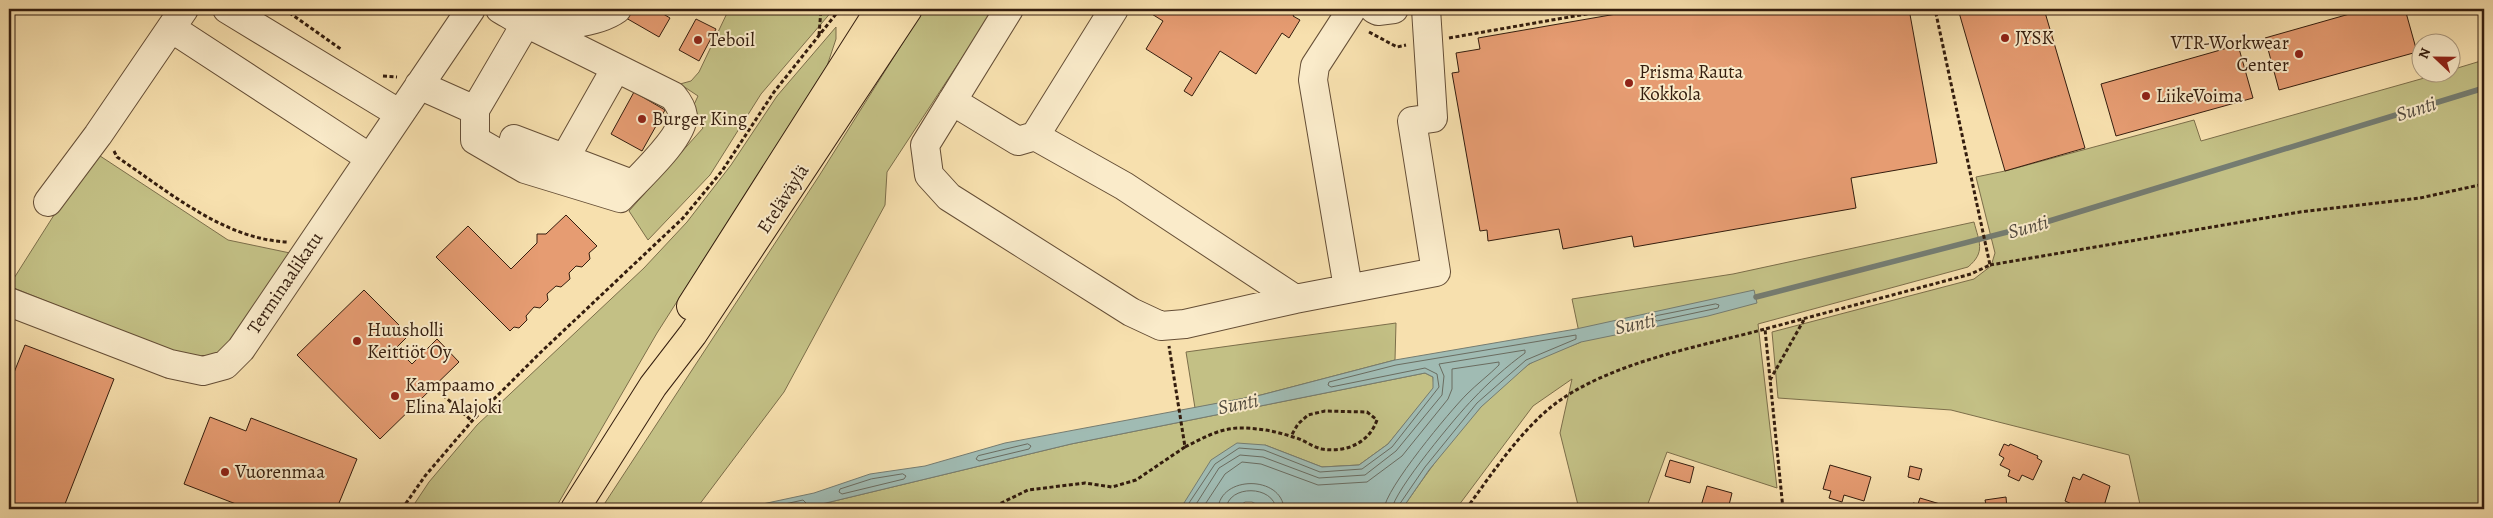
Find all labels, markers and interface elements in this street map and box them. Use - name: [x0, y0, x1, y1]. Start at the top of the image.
- place label: JYSK: [2015, 25, 2054, 51]
- place label: Teboil: [708, 27, 755, 53]
- place label: VTR-Workwear Center: [2170, 30, 2289, 78]
- marker: JYSK: [1999, 32, 2011, 44]
- north arrow: [2410, 32, 2460, 82]
- marker: Teboil: [692, 34, 704, 46]
- text: N: [2414, 45, 2435, 62]
- marker: VTR-Workwear Center: [2293, 48, 2305, 60]
- place label: Prisma Rauta Kokkola: [1639, 59, 1744, 107]
- marker: Prisma Rauta Kokkola: [1623, 77, 1635, 89]
- place label: LiikeVoima: [2156, 83, 2243, 109]
- marker: LiikeVoima: [2140, 90, 2152, 102]
- water label: Sunti: [2393, 90, 2439, 128]
- place label: Burger King: [652, 106, 748, 132]
- marker: Burger King: [636, 113, 648, 125]
- street label: Eteläväylä: [751, 159, 815, 239]
- water label: Sunti: [2005, 209, 2051, 245]
- street label: Terminaalikatu: [241, 226, 329, 340]
- water label: Sunti: [1612, 307, 1658, 341]
- place label: Huusholli Keittiöt Oy: [367, 317, 452, 365]
- marker: Huusholli Keittiöt Oy: [351, 335, 363, 347]
- place label: Kampaamo Elina Alajoki: [405, 372, 502, 420]
- water label: Sunti: [1215, 387, 1261, 421]
- marker: Kampaamo Elina Alajoki: [389, 390, 401, 402]
- place label: Vuorenmaa: [234, 459, 325, 485]
- marker: Vuorenmaa: [219, 466, 231, 478]

